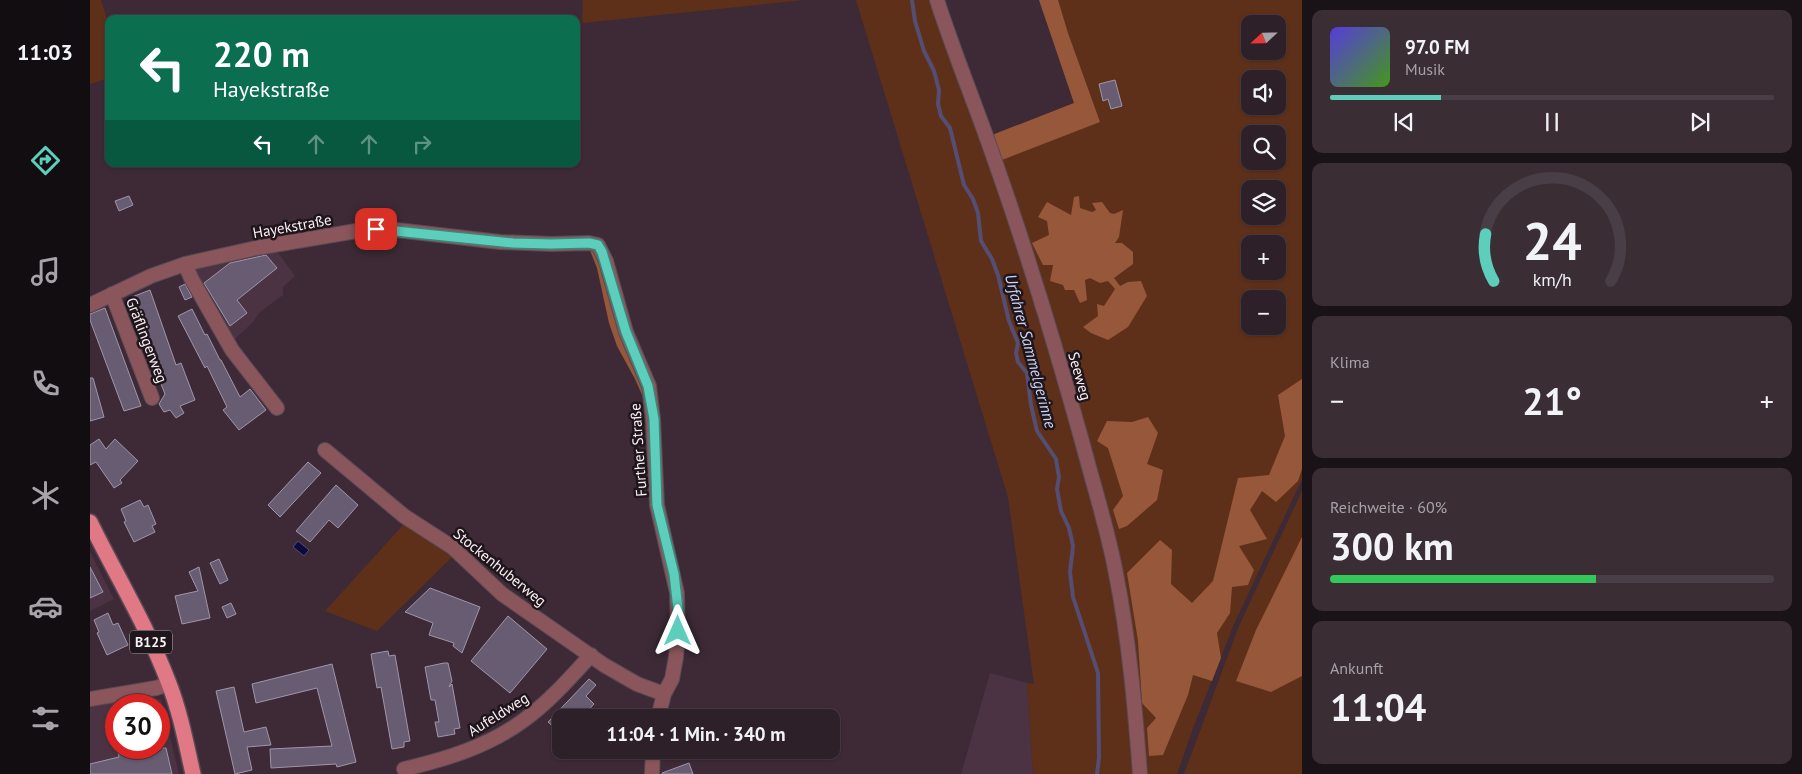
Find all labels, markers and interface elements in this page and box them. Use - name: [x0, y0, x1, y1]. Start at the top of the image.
- north arrow: [1241, 15, 1286, 60]
- map controls: [1241, 15, 1286, 335]
- text: 220 m: [213, 31, 310, 77]
- icon: left: [130, 35, 195, 100]
- text: 97.0 FM: [1405, 35, 1469, 59]
- text: 11:03: [17, 38, 73, 66]
- text: Musik: [1405, 59, 1445, 79]
- button: sound: [1241, 70, 1286, 115]
- text: Hayekstraße: [213, 75, 330, 103]
- icon: previous: [1390, 108, 1418, 136]
- icon: pause: [1538, 108, 1566, 136]
- icon: next: [1686, 108, 1714, 136]
- button: search: [1241, 125, 1286, 170]
- icon: left: [249, 130, 277, 158]
- icon: ahead: [302, 130, 330, 158]
- icon: ahead: [355, 130, 383, 158]
- icon: right: [408, 130, 436, 158]
- icon: directions: [28, 143, 63, 178]
- button: layers: [1241, 180, 1286, 225]
- text: 24: [1523, 207, 1581, 274]
- pin: [355, 208, 397, 250]
- street label: Hayekstraße: [251, 210, 333, 242]
- icon: arrive: [362, 215, 390, 243]
- button: +: [1241, 235, 1286, 280]
- icon: music: [28, 254, 63, 289]
- text: km/h: [1532, 268, 1572, 291]
- water label: Urfahrer Sammelgerinne: [1001, 272, 1061, 431]
- button: −: [1241, 290, 1286, 335]
- street label: Gräflingerweg: [122, 295, 172, 385]
- street label: Seeweg: [1064, 350, 1096, 402]
- text: Klima: [1330, 352, 1370, 372]
- icon: phone: [28, 366, 63, 401]
- text: 21°: [1522, 376, 1582, 425]
- text: −: [1330, 382, 1344, 419]
- text: +: [1760, 382, 1774, 419]
- street label: Further Straße: [625, 403, 651, 497]
- icon: climate: [28, 478, 63, 513]
- text: Reichweite · 60%: [1330, 497, 1447, 517]
- text: 300 km: [1330, 521, 1454, 570]
- street label: Stockenhuberweg: [450, 524, 550, 610]
- icon: car: [28, 589, 63, 624]
- position arrow: [651, 604, 703, 656]
- road number: B125: [130, 630, 172, 654]
- text: Ankunft: [1330, 658, 1383, 678]
- text: 11:04: [1330, 682, 1426, 731]
- street label: Aufeldweg: [464, 688, 532, 740]
- speed limit sign: 30: [105, 694, 170, 759]
- icon: filters: [28, 701, 63, 736]
- text: 11:04 · 1 Min. · 340 m: [606, 722, 786, 746]

